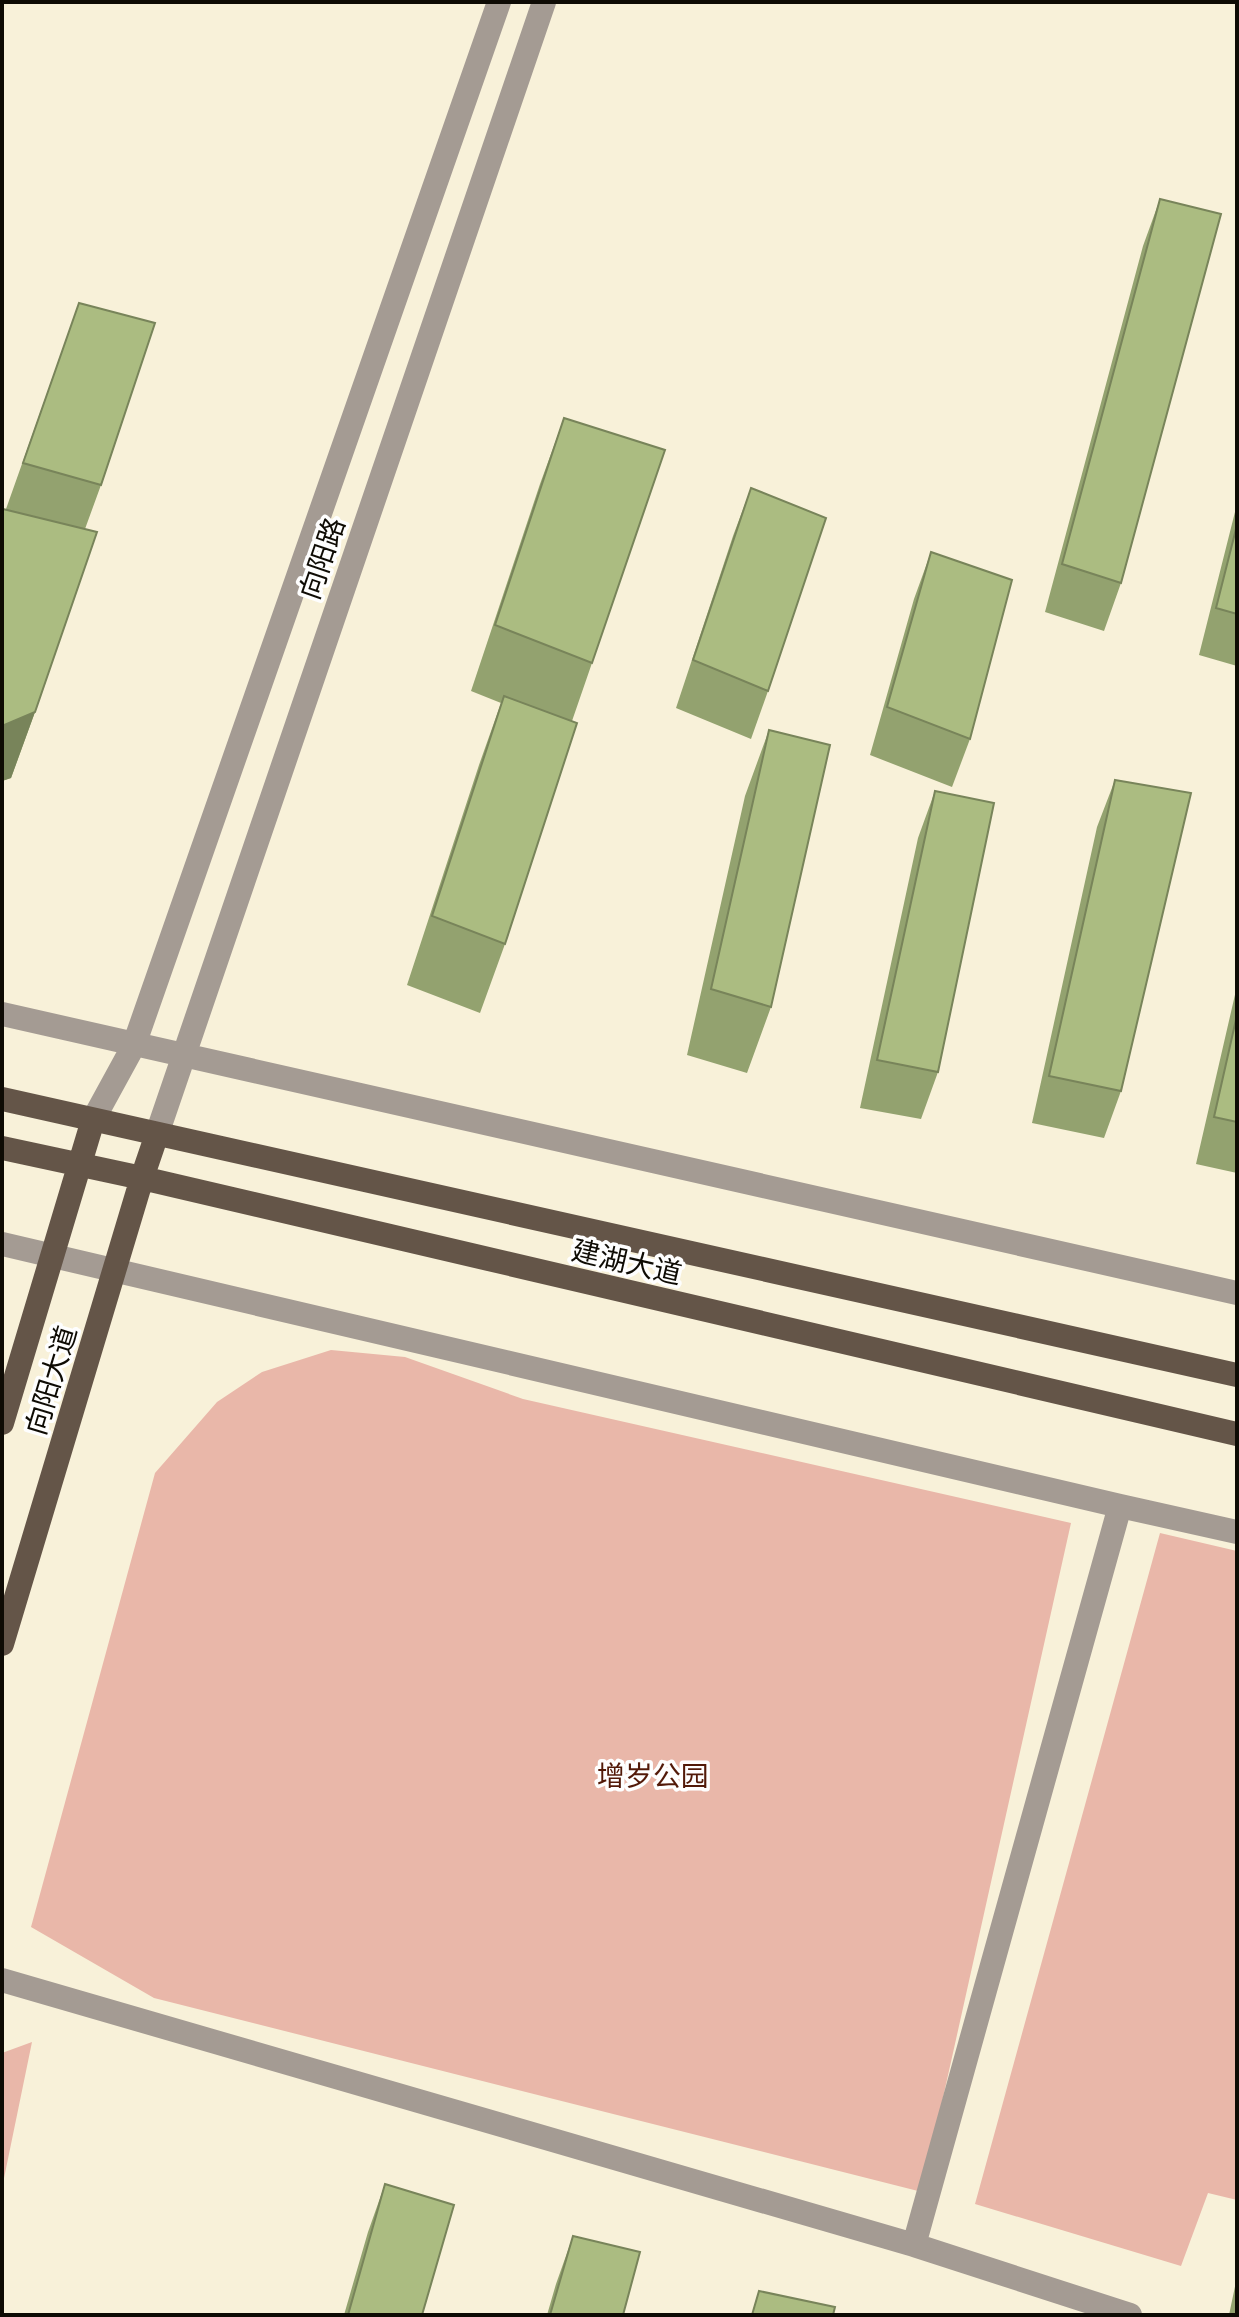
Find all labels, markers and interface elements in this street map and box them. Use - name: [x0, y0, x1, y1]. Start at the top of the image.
- street label: 向阳路: [291, 513, 351, 603]
- street label: 建湖大道: [569, 1232, 685, 1290]
- street label: 向阳大道: [17, 1321, 83, 1439]
- park label: 增岁公园: [597, 1758, 709, 1792]

